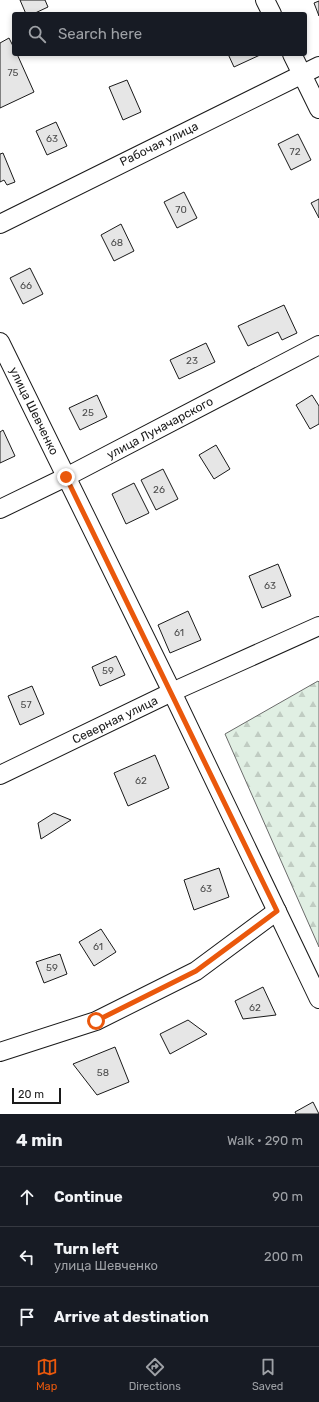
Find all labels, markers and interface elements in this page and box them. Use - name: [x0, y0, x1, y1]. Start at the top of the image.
- search box: [12, 12, 307, 56]
- icon: search: [26, 23, 48, 45]
- text: Search here: [58, 25, 142, 43]
- house number: 75: [7, 67, 19, 79]
- street label: Рабочая улица: [118, 119, 200, 169]
- house number: 63: [46, 133, 58, 145]
- house number: 72: [290, 146, 301, 158]
- house number: 70: [175, 204, 187, 216]
- house number: 68: [111, 237, 123, 249]
- house number: 66: [20, 280, 32, 292]
- house number: 23: [186, 355, 198, 367]
- street label: улица Шевченко: [7, 365, 61, 457]
- street label: улица Луначарского: [104, 394, 216, 462]
- house number: 25: [82, 407, 94, 419]
- route end: [57, 468, 75, 486]
- house number: 26: [153, 484, 165, 496]
- house number: 63: [264, 580, 276, 592]
- house number: 61: [174, 627, 184, 639]
- house number: 59: [102, 665, 114, 677]
- street label: Северная улица: [70, 693, 160, 747]
- house number: 57: [20, 699, 32, 711]
- house number: 62: [135, 775, 147, 787]
- house number: 63: [200, 883, 212, 895]
- house number: 61: [93, 941, 103, 953]
- house number: 59: [46, 962, 58, 974]
- house number: 62: [249, 1002, 261, 1014]
- route start: [87, 1012, 105, 1030]
- house number: 58: [97, 1067, 109, 1079]
- scale bar: [12, 1086, 61, 1105]
- text: 20 m: [18, 1088, 44, 1101]
- text: 4 min: [16, 1130, 63, 1150]
- text: Walk · 290 m: [227, 1133, 303, 1148]
- icon: ahead: [16, 1186, 38, 1208]
- text: Continue: [54, 1188, 123, 1206]
- text: 90 m: [272, 1189, 303, 1204]
- text: Turn left: [54, 1240, 119, 1258]
- icon: left: [16, 1246, 38, 1268]
- text: 200 m: [264, 1249, 303, 1264]
- text: улица Шевченко: [54, 1258, 158, 1273]
- icon: arrive: [16, 1306, 38, 1328]
- text: Arrive at destination: [54, 1308, 209, 1326]
- tab: Map: [36, 1356, 58, 1393]
- tab: Directions: [129, 1356, 181, 1393]
- tab: Saved: [252, 1356, 283, 1393]

